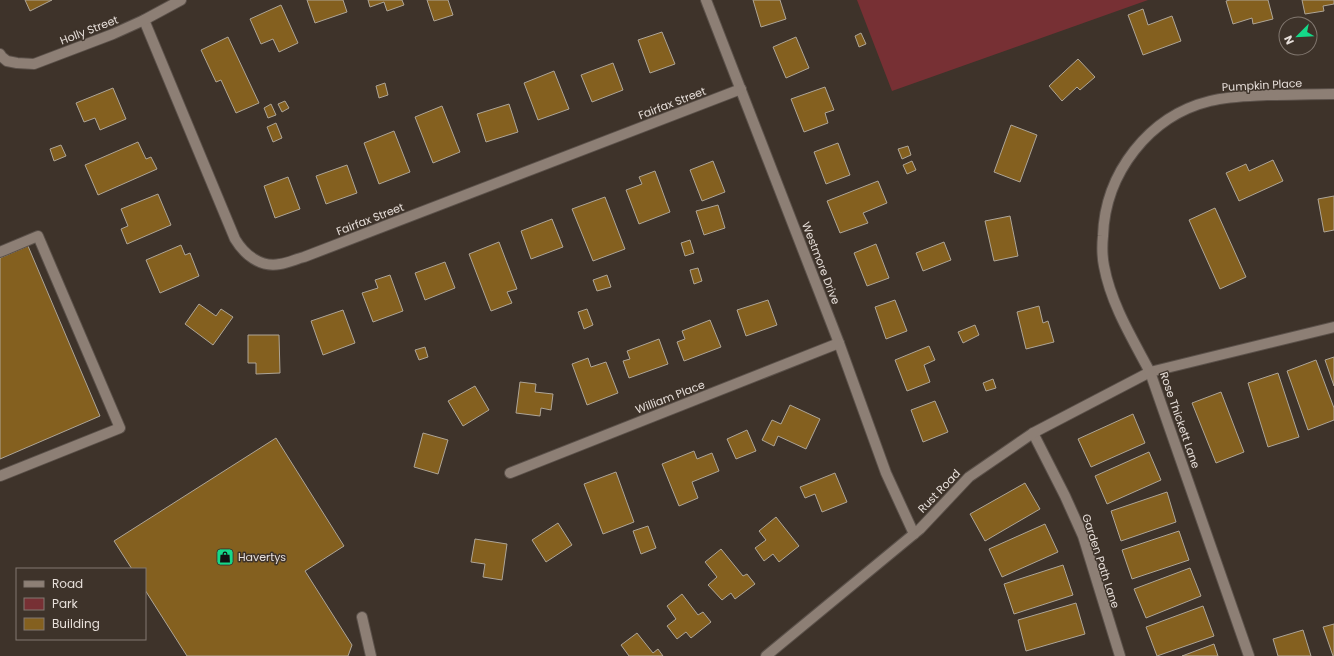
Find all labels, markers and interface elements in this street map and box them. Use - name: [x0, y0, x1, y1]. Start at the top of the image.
- street label: Holly Street: [57, 12, 121, 48]
- north arrow: [1278, 16, 1318, 56]
- text: N: [1280, 33, 1298, 47]
- street label: Pumpkin Place: [1221, 75, 1303, 95]
- street label: Fairfax Street: [636, 83, 708, 123]
- street label: Fairfax Street: [334, 199, 406, 239]
- street label: Westmore Drive: [798, 219, 844, 307]
- street label: Rose Thickett Lane: [1156, 370, 1204, 471]
- street label: William Place: [633, 376, 707, 418]
- street label: Rust Road: [914, 466, 964, 516]
- street label: Garden Path Lane: [1078, 512, 1124, 610]
- shop icon: Havertys: [215, 547, 235, 567]
- place label: Havertys: [238, 549, 286, 565]
- legend: [16, 568, 146, 640]
- text: Road: [52, 575, 83, 592]
- text: Park: [52, 595, 79, 612]
- text: Building: [52, 615, 100, 632]

